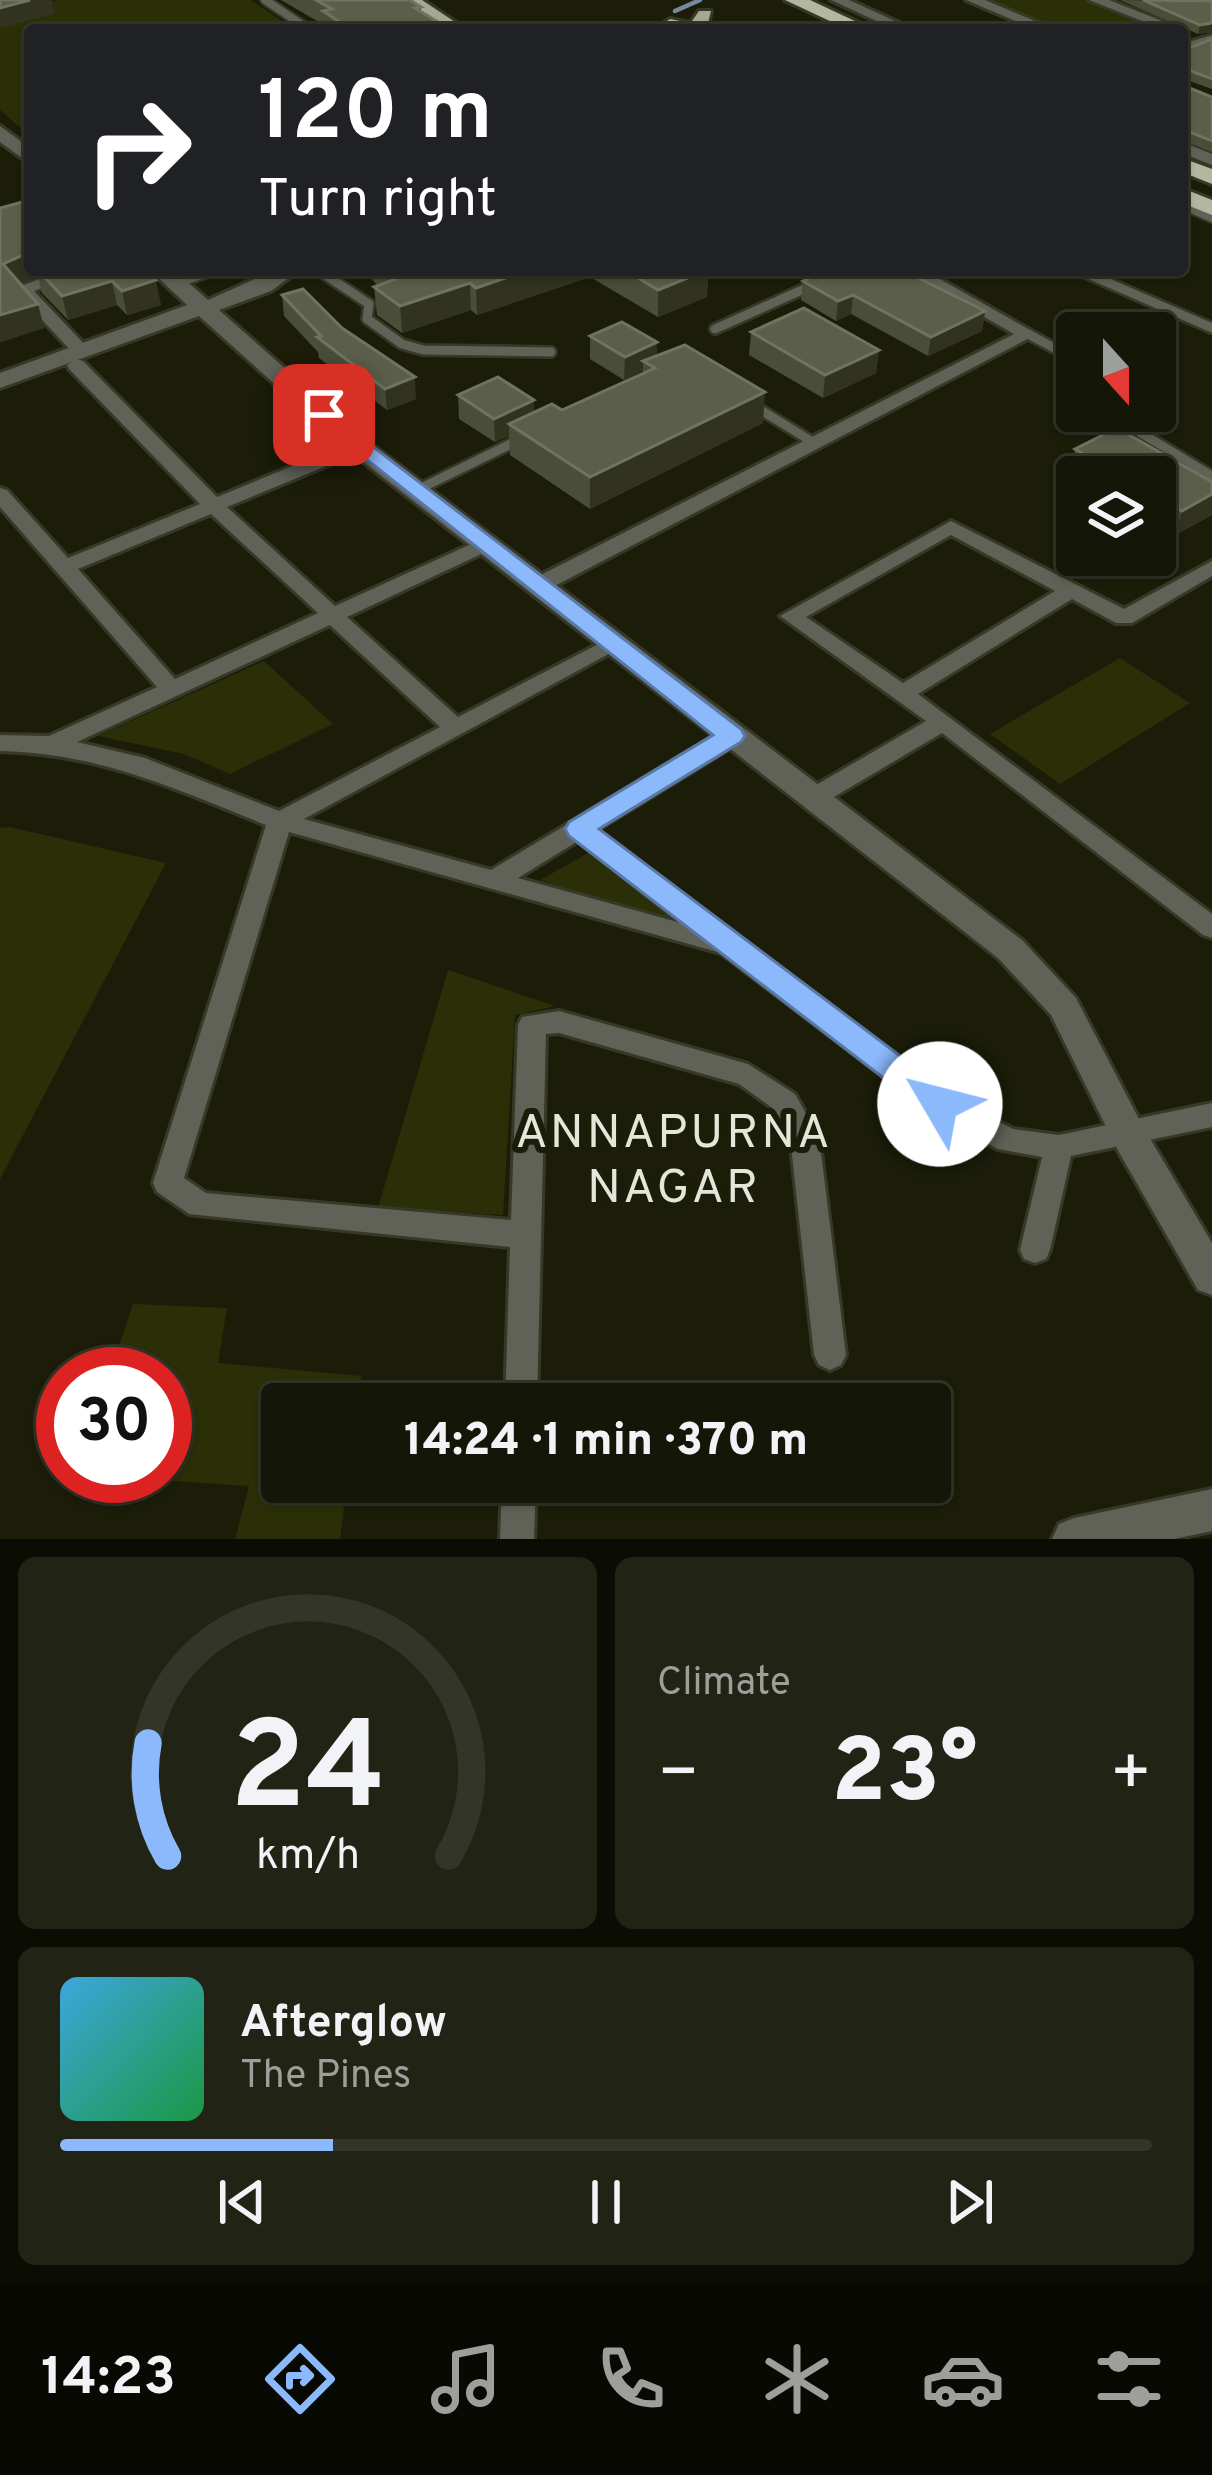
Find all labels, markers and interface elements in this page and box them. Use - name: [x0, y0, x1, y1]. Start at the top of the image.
- text: 120 m: [258, 63, 493, 169]
- icon: right: [60, 72, 216, 228]
- text: Turn right: [258, 167, 497, 236]
- north arrow: [1056, 312, 1176, 432]
- map controls: [1056, 312, 1176, 576]
- pin: [273, 364, 375, 466]
- icon: arrive: [291, 382, 357, 448]
- button: layers: [1056, 456, 1176, 576]
- position arrow: [877, 1041, 1003, 1167]
- district label: ANNAPURNA NAGAR: [515, 1105, 833, 1220]
- speed limit sign: 30: [36, 1347, 192, 1503]
- text: 14:24 · 1 min · 370 m: [404, 1414, 808, 1471]
- text: Climate: [657, 1660, 791, 1709]
- text: 24: [229, 1695, 386, 1853]
- text: 23°: [831, 1720, 978, 1833]
- text: −: [657, 1735, 700, 1818]
- text: +: [1109, 1735, 1152, 1818]
- text: km/h: [255, 1830, 360, 1884]
- text: Afterglow: [240, 1996, 447, 2053]
- text: The Pines: [240, 2053, 411, 2102]
- icon: previous: [209, 2169, 275, 2235]
- icon: pause: [573, 2169, 639, 2235]
- icon: next: [937, 2169, 1003, 2235]
- icon: directions: [258, 2337, 342, 2421]
- icon: music: [424, 2337, 508, 2421]
- icon: phone: [589, 2337, 673, 2421]
- icon: climate: [755, 2337, 839, 2421]
- icon: car: [921, 2337, 1005, 2421]
- icon: filters: [1087, 2337, 1171, 2421]
- text: 14:23: [41, 2345, 176, 2414]

